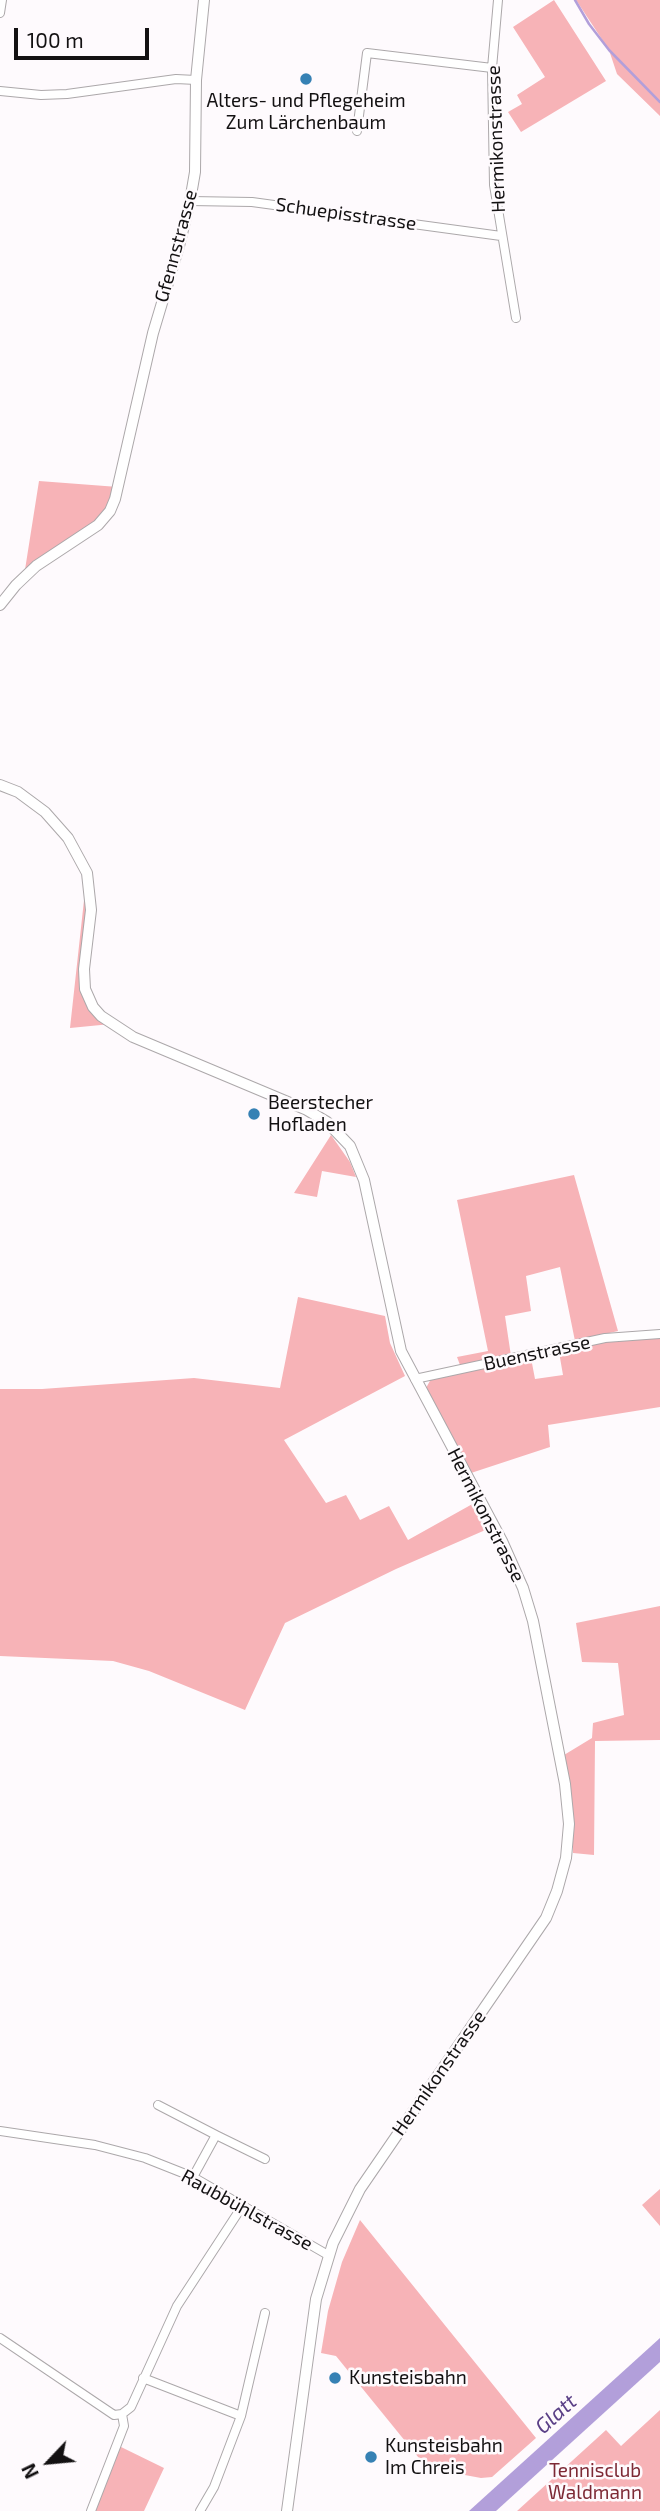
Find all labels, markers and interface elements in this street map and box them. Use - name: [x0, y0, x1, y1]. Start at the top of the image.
- scale bar: [18, 14, 152, 58]
- text: 100 m: [27, 27, 84, 52]
- street label: Hermikonstrasse: [482, 65, 510, 213]
- marker: Alters- und Pflegeheim Zum Lärchenbaum: [298, 71, 314, 87]
- place label: Alters- und Pflegeheim Zum Lärchenbaum: [206, 90, 406, 134]
- street label: Gfennstrasse: [150, 187, 202, 305]
- street label: Schuepisstrasse: [274, 193, 418, 235]
- place label: Beerstecher Hofladen: [268, 1092, 373, 1136]
- marker: Beerstecher Hofladen: [246, 1106, 262, 1122]
- street label: Buenstrasse: [482, 1331, 592, 1375]
- street label: Hermikonstrasse: [442, 1444, 530, 1586]
- street label: Hermikonstrasse: [387, 2006, 491, 2140]
- street label: Raubbühlstrasse: [177, 2164, 317, 2256]
- place label: Kunsteisbahn: [349, 2367, 467, 2389]
- marker: Kunsteisbahn: [327, 2370, 343, 2386]
- water label: Glatt: [530, 2389, 582, 2439]
- north arrow: [14, 2427, 84, 2497]
- place label: Kunsteisbahn Im Chreis: [385, 2435, 503, 2479]
- marker: Kunsteisbahn Im Chreis: [363, 2449, 379, 2465]
- text: N: [16, 2460, 43, 2483]
- park label: Tennisclub Waldmann: [548, 2460, 642, 2504]

